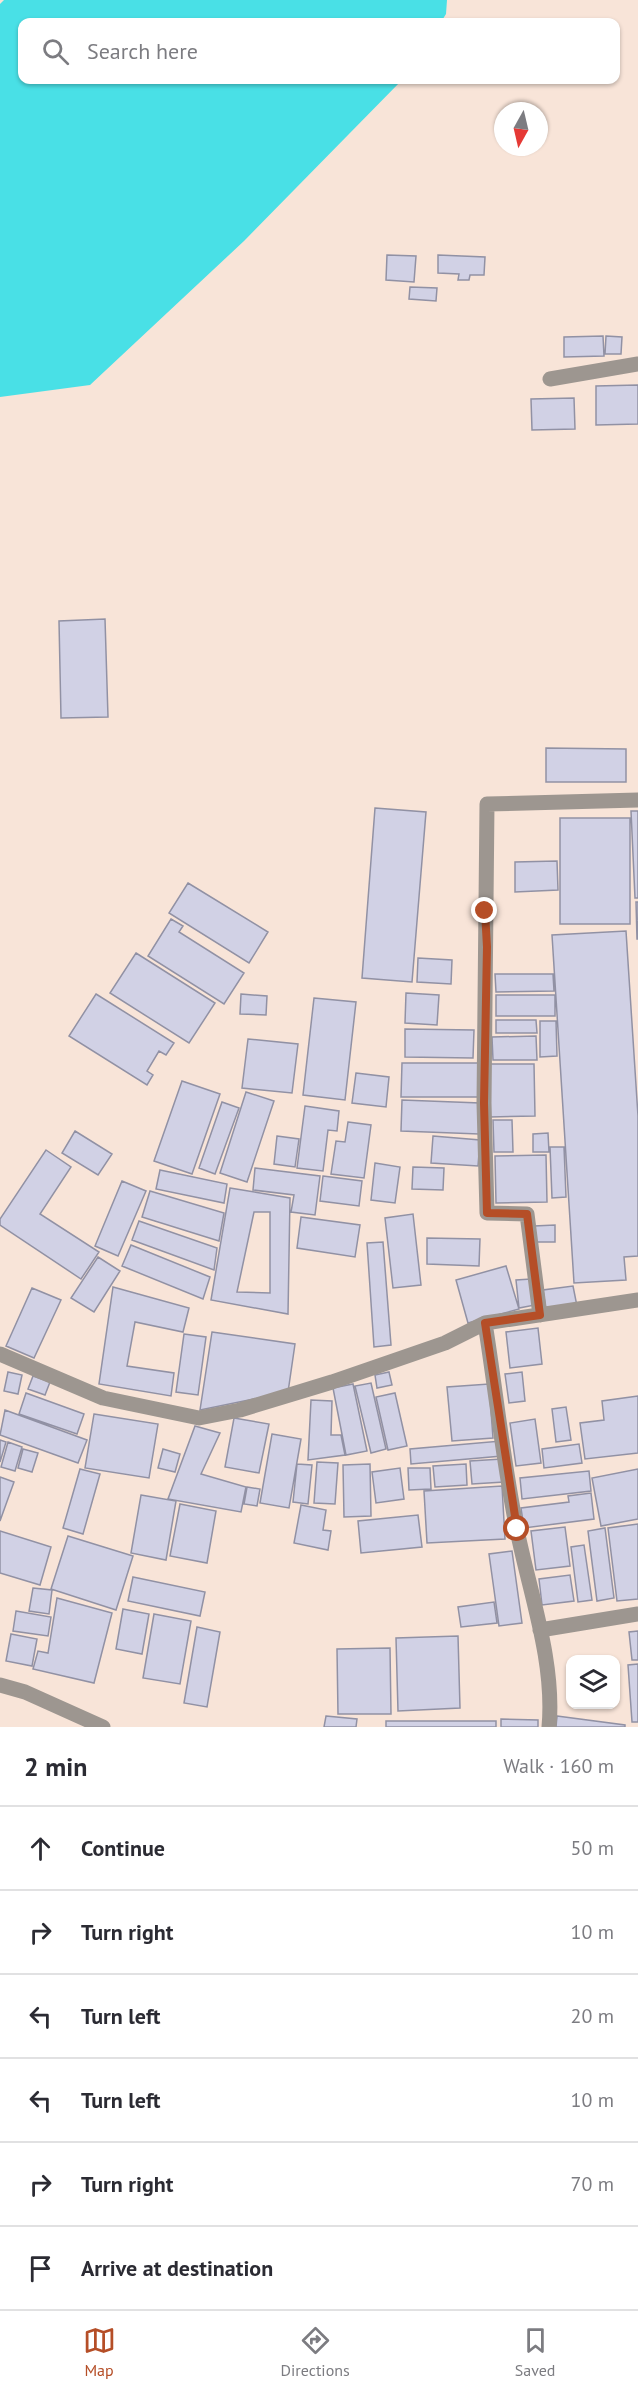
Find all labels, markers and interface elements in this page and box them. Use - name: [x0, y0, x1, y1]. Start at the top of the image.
- search box: [18, 18, 620, 84]
- icon: search: [39, 35, 72, 68]
- text: Search here: [87, 37, 198, 65]
- north arrow: [494, 102, 548, 156]
- route end: [471, 897, 497, 923]
- route start: [503, 1515, 529, 1541]
- map controls: [566, 1655, 620, 1709]
- button: layers: [566, 1655, 620, 1709]
- text: 2 min: [24, 1750, 87, 1783]
- text: Walk · 160 m: [503, 1753, 614, 1779]
- icon: ahead: [24, 1832, 57, 1865]
- text: Continue: [81, 1834, 165, 1862]
- text: 50 m: [571, 1835, 614, 1861]
- icon: right: [24, 1916, 57, 1949]
- text: Turn right: [81, 1918, 173, 1946]
- text: 10 m: [571, 1919, 614, 1945]
- icon: left: [24, 2000, 57, 2033]
- text: Turn left: [81, 2002, 161, 2030]
- text: 20 m: [571, 2003, 614, 2029]
- icon: left: [24, 2084, 57, 2117]
- text: Turn left: [81, 2086, 161, 2114]
- text: 10 m: [571, 2087, 614, 2113]
- icon: right: [24, 2168, 57, 2201]
- text: Turn right: [81, 2170, 173, 2198]
- text: 70 m: [571, 2171, 614, 2197]
- icon: arrive: [24, 2252, 57, 2285]
- text: Arrive at destination: [81, 2254, 273, 2282]
- tab: Map: [83, 2324, 116, 2380]
- tab: Directions: [281, 2324, 350, 2380]
- tab: Saved: [515, 2324, 555, 2380]

